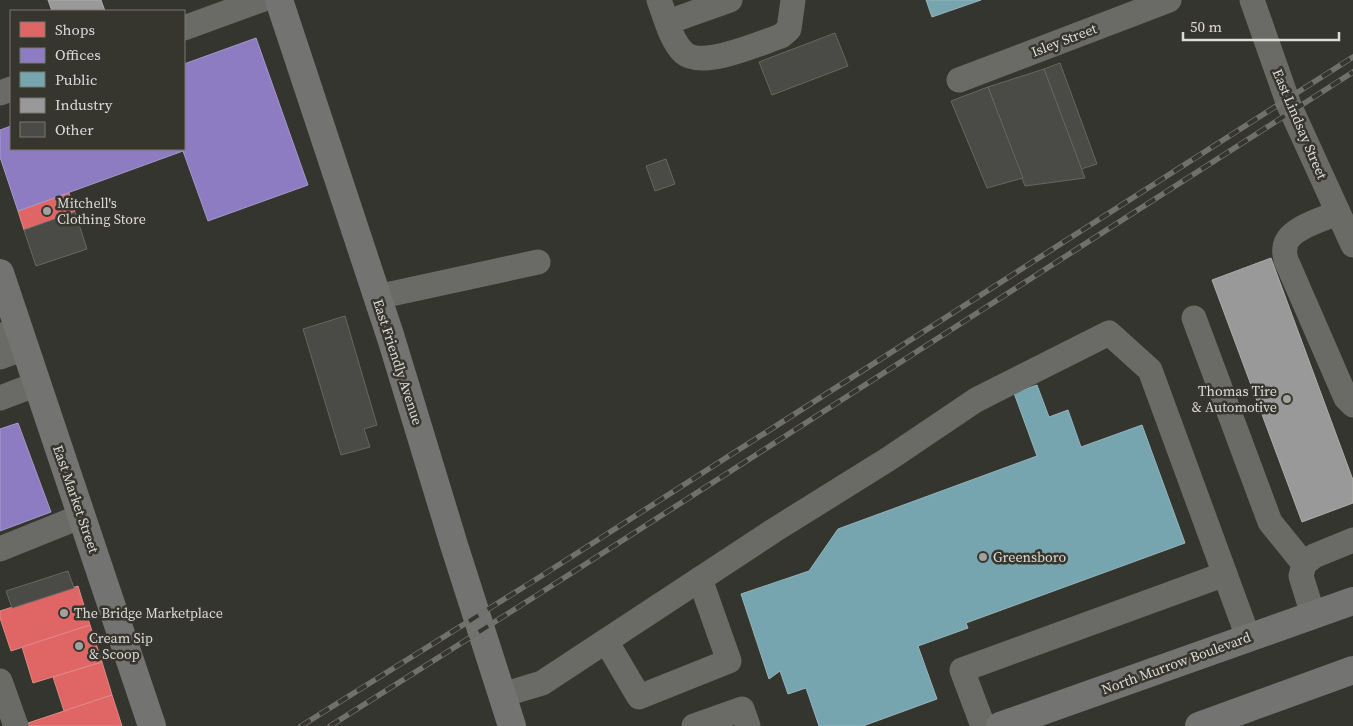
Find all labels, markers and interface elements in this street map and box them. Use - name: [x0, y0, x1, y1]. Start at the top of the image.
- legend: [10, 10, 185, 150]
- scale bar: [1183, 10, 1339, 42]
- text: 50 m: [1190, 16, 1222, 37]
- street label: Isley Street: [1028, 18, 1100, 62]
- text: Shops: [55, 19, 95, 40]
- text: Offices: [55, 44, 101, 65]
- street label: East Lindsay Street: [1268, 66, 1332, 183]
- text: Public: [55, 69, 97, 90]
- text: Industry: [55, 94, 113, 115]
- text: Other: [55, 119, 94, 140]
- place label: Mitchell's Clothing Store: [57, 193, 146, 229]
- marker: Mitchell's Clothing Store: [41, 205, 53, 217]
- street label: East Friendly Avenue: [368, 296, 428, 428]
- place label: Thomas Tire & Automotive: [1192, 381, 1277, 417]
- marker: Thomas Tire & Automotive: [1281, 393, 1293, 405]
- street label: East Market Street: [48, 442, 104, 556]
- place label: Greensboro: [993, 547, 1067, 567]
- marker: Greensboro: [977, 551, 989, 563]
- place label: The Bridge Marketplace: [74, 603, 223, 623]
- marker: The Bridge Marketplace: [58, 607, 70, 619]
- street label: North Murrow Boulevard: [1099, 627, 1253, 699]
- place label: Cream Sip & Scoop: [89, 628, 153, 664]
- marker: Cream Sip & Scoop: [73, 640, 85, 652]

